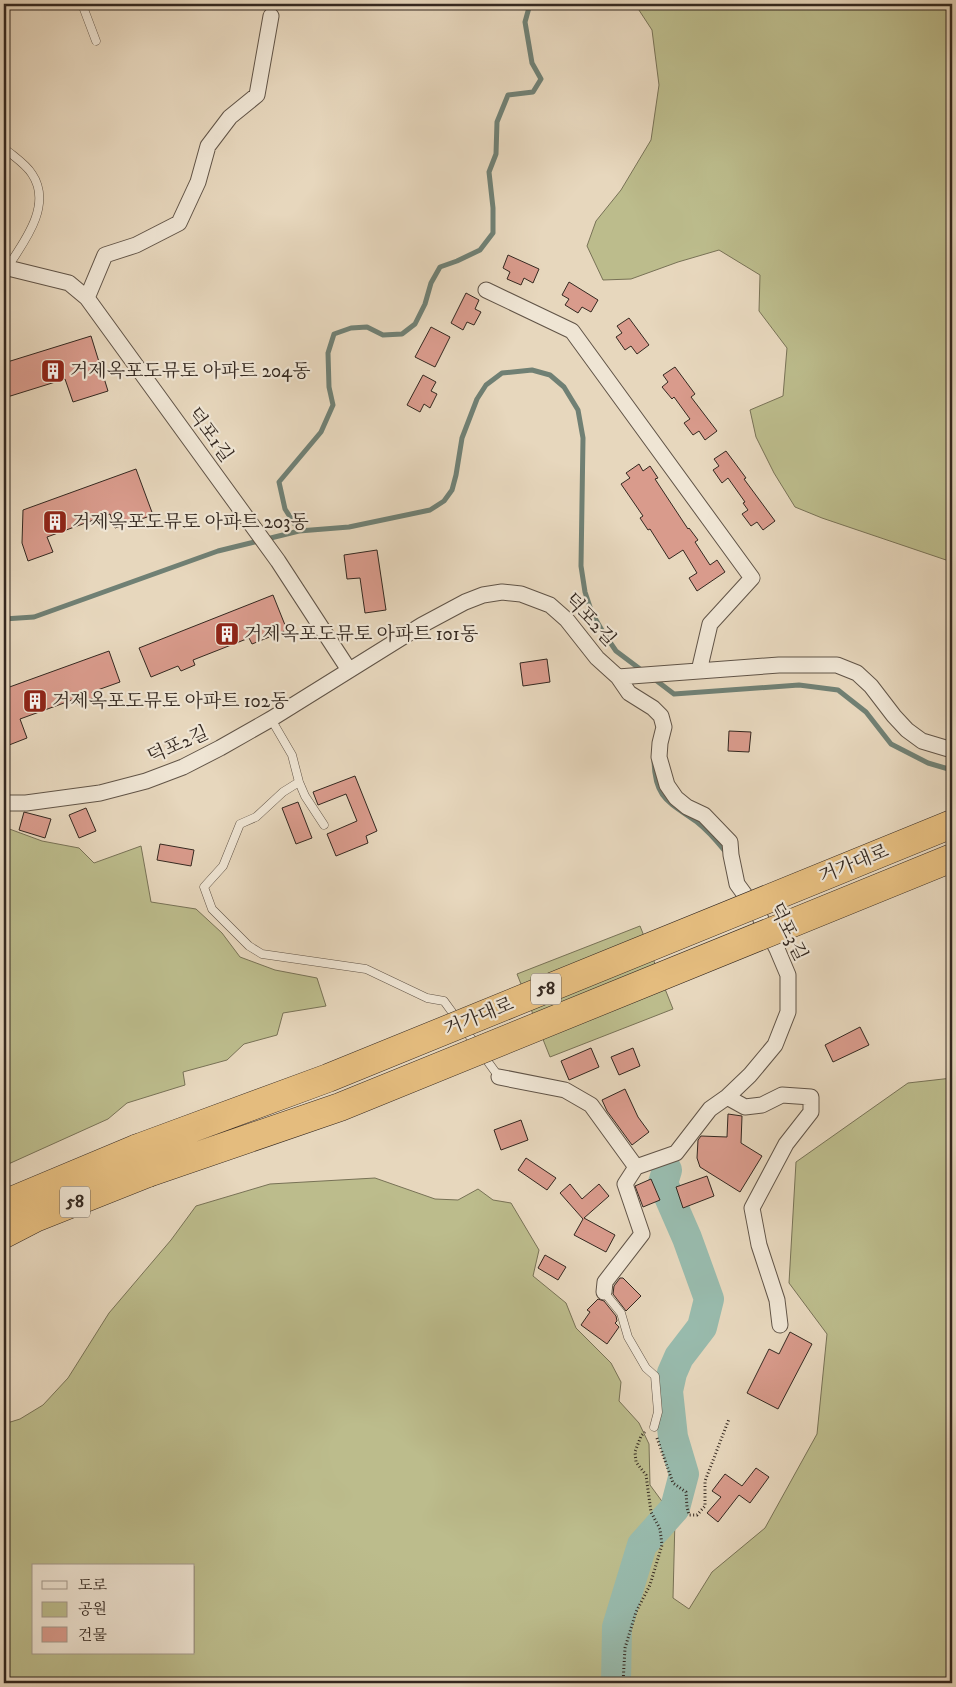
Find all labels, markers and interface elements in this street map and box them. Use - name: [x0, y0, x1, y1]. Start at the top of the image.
- building icon: 거제옥포도뮤토 아파트 204동: [40, 358, 66, 384]
- place label: 거제옥포도뮤토 아파트 204동: [70, 360, 311, 383]
- street label: 덕포1길: [182, 403, 238, 467]
- building icon: 거제옥포도뮤토 아파트 203동: [42, 509, 68, 535]
- place label: 거제옥포도뮤토 아파트 203동: [72, 511, 309, 534]
- street label: 덕포2길: [560, 589, 620, 651]
- building icon: 거제옥포도뮤토 아파트 101동: [214, 621, 240, 647]
- place label: 거제옥포도뮤토 아파트 101동: [244, 623, 479, 646]
- building icon: 거제옥포도뮤토 아파트 102동: [22, 688, 48, 714]
- place label: 거제옥포도뮤토 아파트 102동: [52, 690, 289, 713]
- street label: 덕포2길: [144, 721, 212, 769]
- street label: 거가대로: [816, 840, 892, 888]
- street label: 덕포3길: [764, 899, 812, 965]
- road number: 58: [531, 974, 561, 1004]
- street label: 거가대로: [441, 993, 517, 1041]
- road number: 58: [60, 1186, 90, 1218]
- legend: [32, 1564, 195, 1654]
- text: 도로: [78, 1576, 107, 1595]
- text: 공원: [78, 1600, 107, 1619]
- text: 건물: [78, 1626, 107, 1645]

